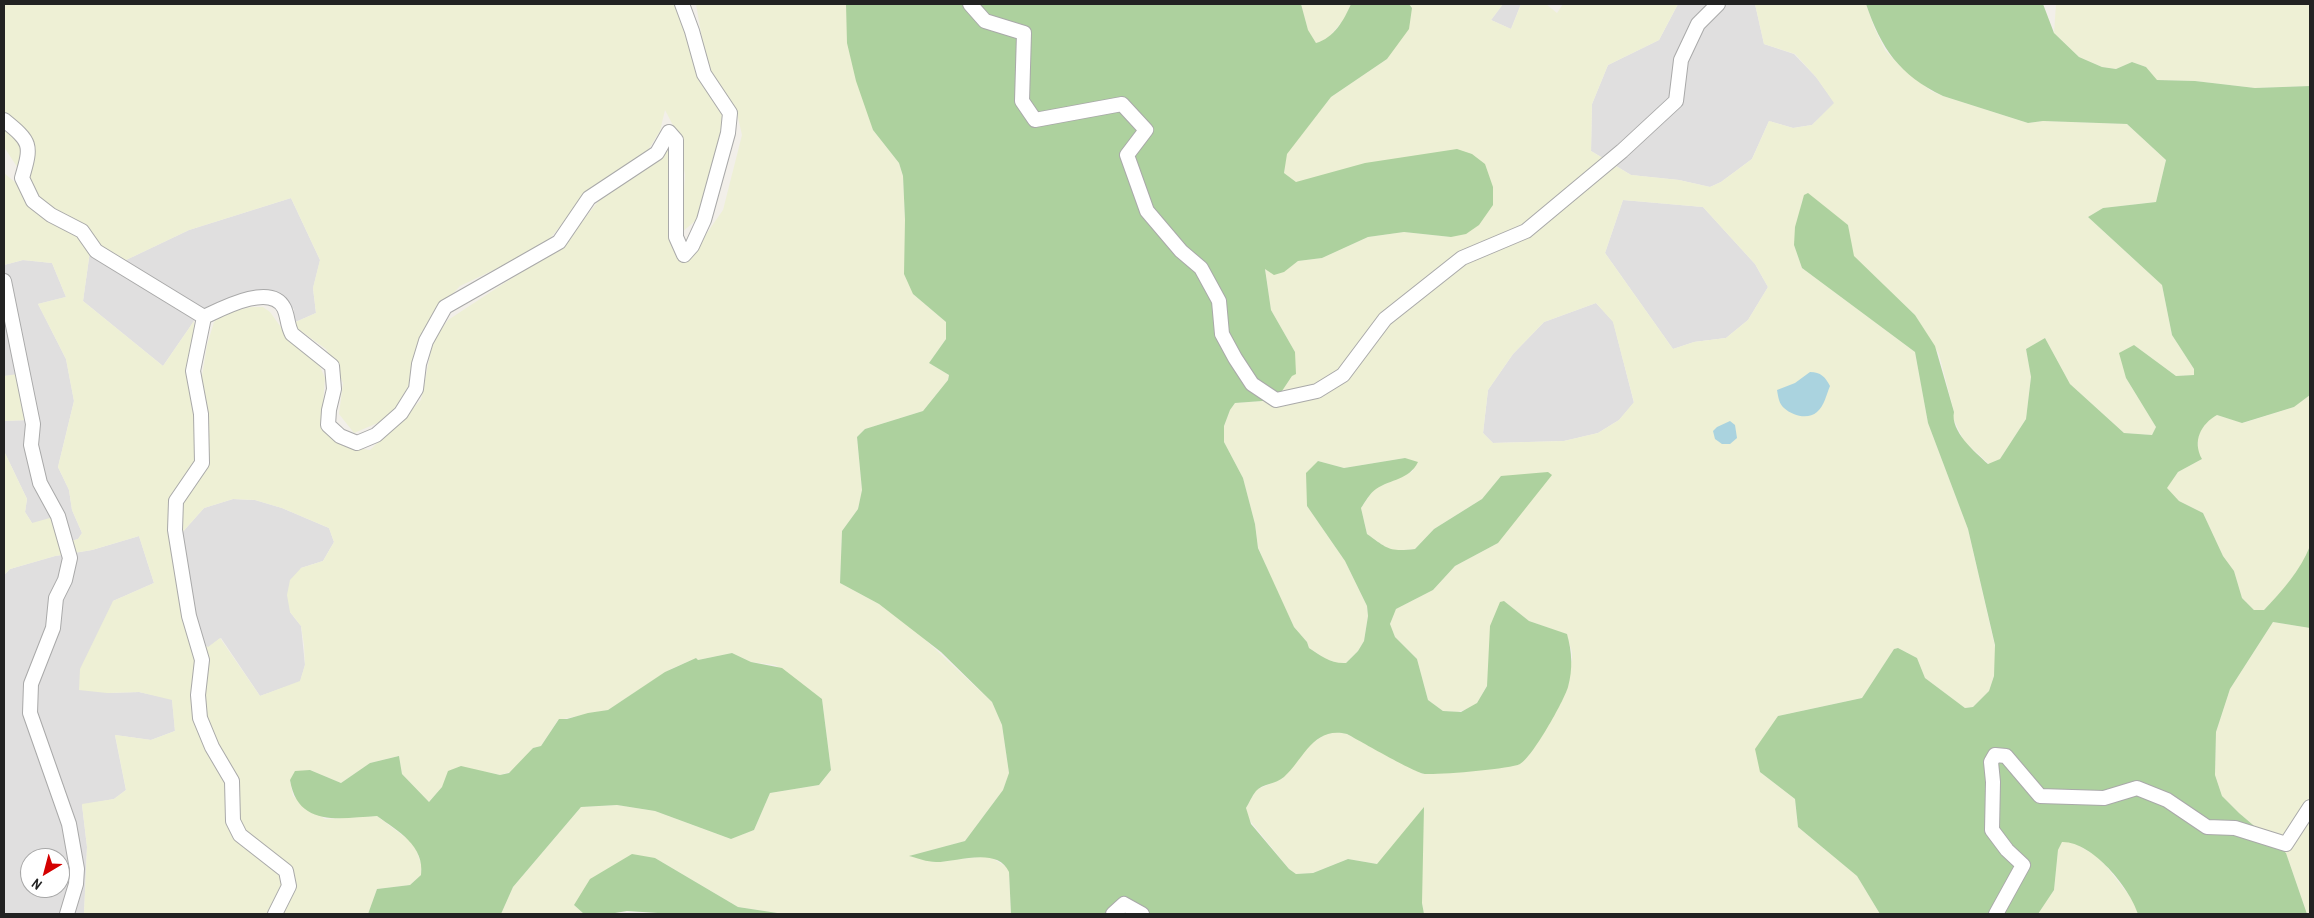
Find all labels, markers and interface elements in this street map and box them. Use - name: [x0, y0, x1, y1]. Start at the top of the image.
- north arrow: [20, 848, 70, 898]
- text: N: [28, 875, 45, 894]

